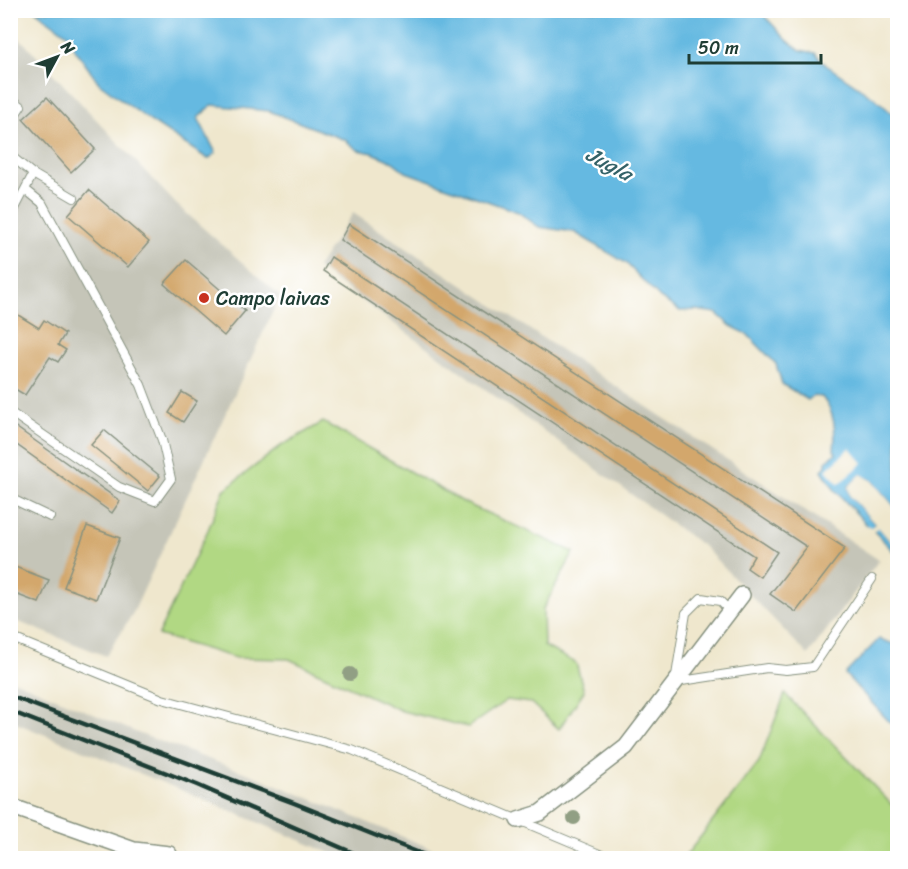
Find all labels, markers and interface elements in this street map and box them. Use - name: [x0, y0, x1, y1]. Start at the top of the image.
- north arrow: [27, 27, 87, 87]
- scale bar: [689, 27, 821, 65]
- text: 50 m: [698, 32, 739, 64]
- text: N: [53, 33, 83, 62]
- water label: Jugla: [579, 136, 641, 193]
- place label: Campo laivas: [216, 281, 330, 316]
- marker: Campo laivas: [197, 291, 211, 305]

